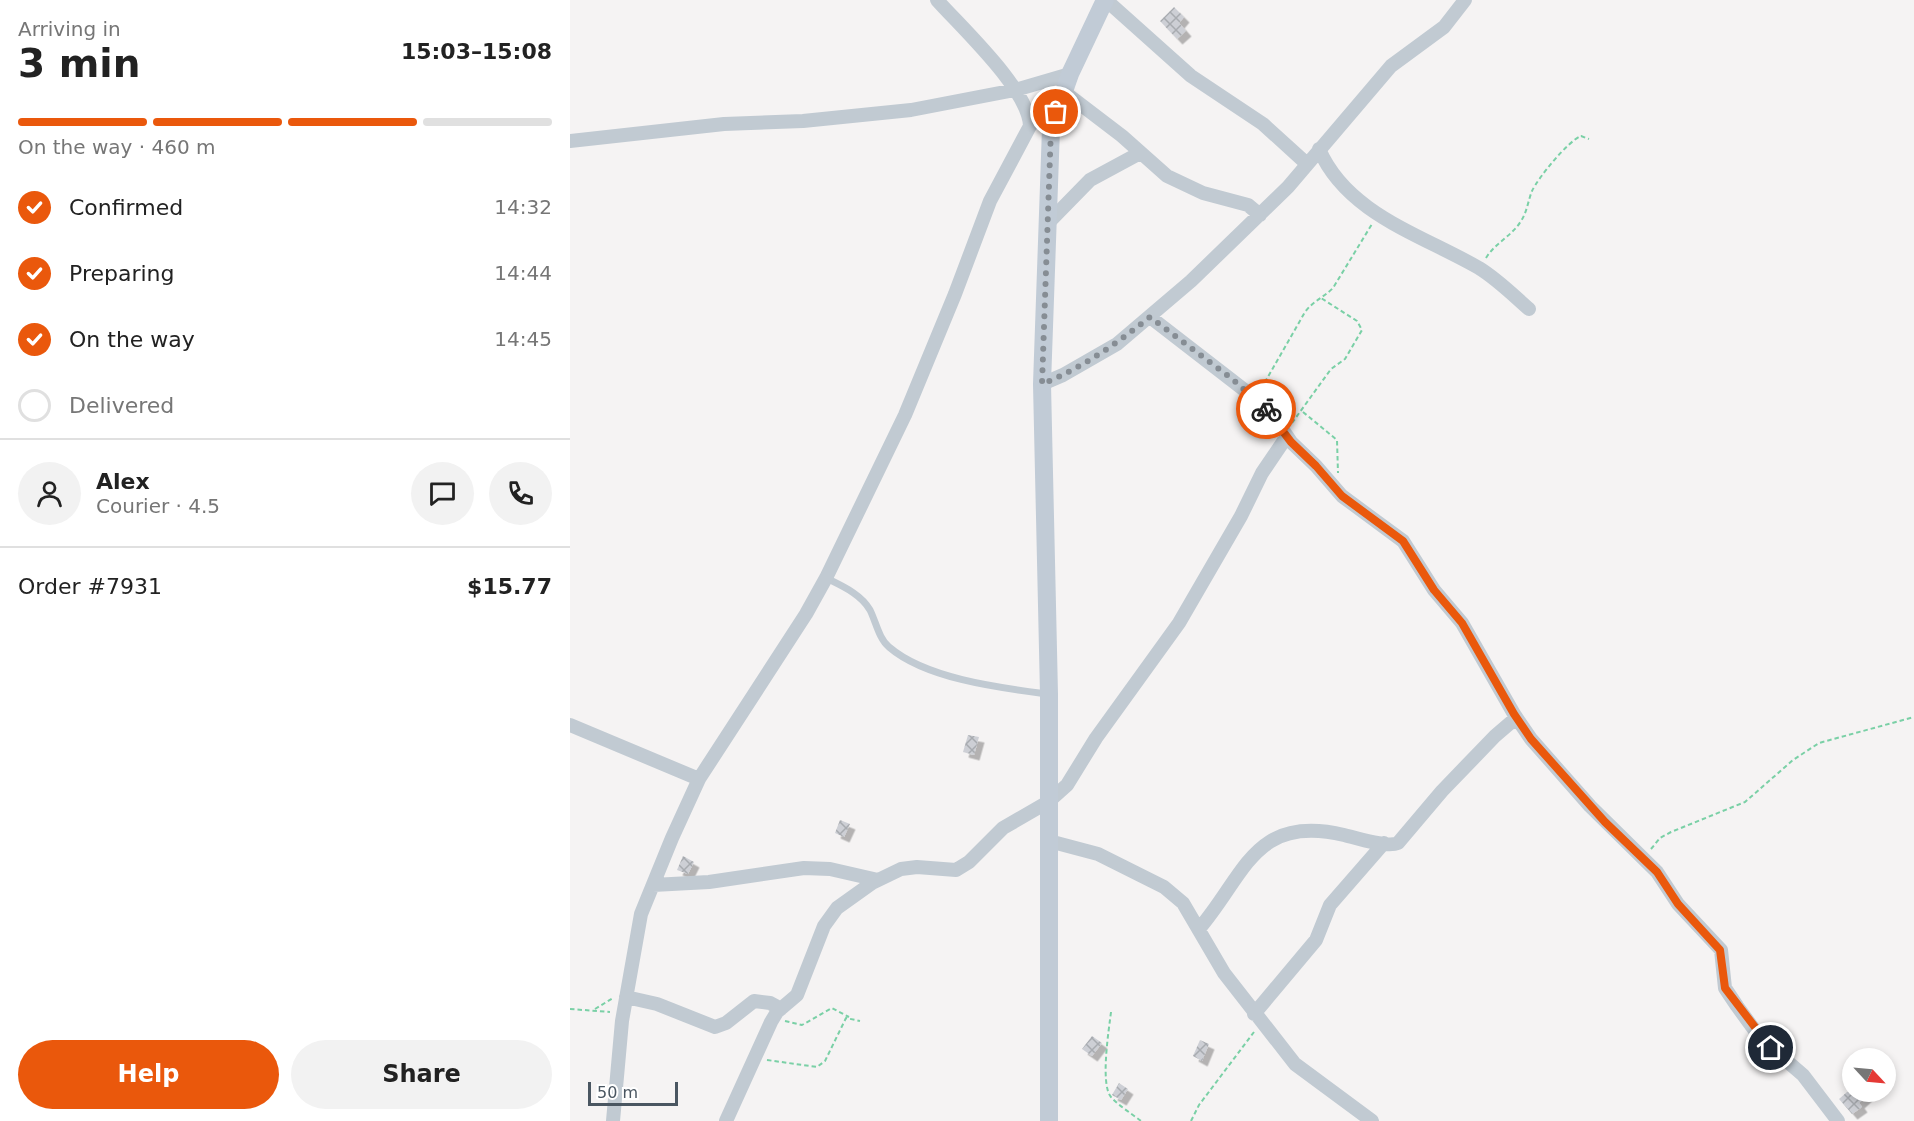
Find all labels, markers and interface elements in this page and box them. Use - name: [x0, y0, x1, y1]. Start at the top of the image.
- text: Arriving in: [18, 17, 121, 41]
- text: 15:03–15:08: [401, 39, 552, 64]
- text: 3 min: [18, 41, 140, 86]
- pin: [1030, 86, 1081, 137]
- icon: bag: [1039, 95, 1072, 128]
- text: On the way · 460 m: [18, 135, 216, 159]
- icon: check: [18, 191, 51, 224]
- text: Confirmed: [69, 195, 183, 220]
- text: 14:32: [494, 195, 552, 219]
- icon: check: [18, 257, 51, 290]
- text: Preparing: [69, 261, 175, 286]
- text: 14:44: [494, 261, 552, 285]
- icon: check: [18, 323, 51, 356]
- text: On the way: [69, 327, 195, 352]
- text: 14:45: [494, 327, 552, 351]
- courier: [1236, 379, 1296, 439]
- text: Delivered: [69, 393, 174, 418]
- icon: bike: [1250, 393, 1283, 426]
- button: person: [18, 462, 81, 525]
- button: chat: [411, 462, 474, 525]
- button: phone: [489, 462, 552, 525]
- text: Alex: [96, 469, 150, 494]
- text: Courier · 4.5: [96, 494, 220, 518]
- text: Order #7931: [18, 574, 162, 599]
- text: $15.77: [467, 574, 552, 599]
- pin: [1745, 1022, 1796, 1073]
- icon: home: [1754, 1031, 1787, 1064]
- button: Help: [18, 1040, 279, 1109]
- button: Share: [291, 1040, 552, 1109]
- north arrow: [1842, 1048, 1896, 1102]
- map controls: [1842, 1048, 1896, 1102]
- scale bar: [588, 1079, 678, 1106]
- text: 50 m: [597, 1083, 638, 1102]

